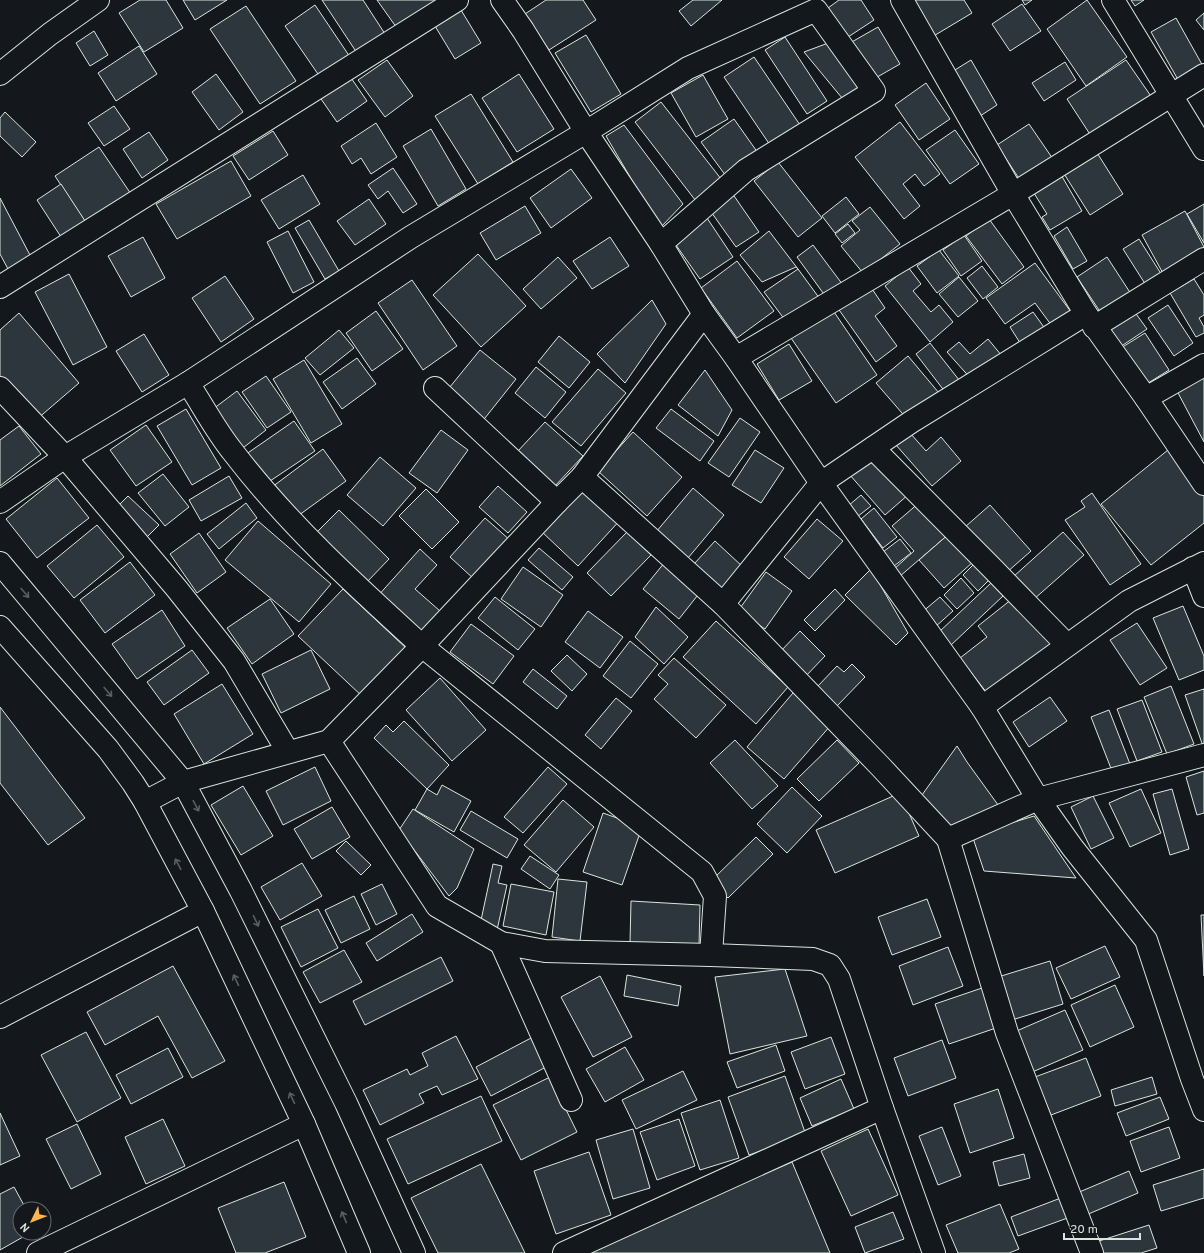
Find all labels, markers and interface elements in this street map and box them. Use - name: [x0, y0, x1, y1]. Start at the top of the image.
- one-way arrow: [20, 587, 29, 598]
- one-way arrow: [104, 687, 113, 698]
- one-way arrow: [192, 800, 200, 812]
- one-way arrow: [174, 858, 181, 870]
- one-way arrow: [253, 915, 260, 927]
- one-way arrow: [232, 975, 239, 987]
- one-way arrow: [288, 1092, 295, 1104]
- north arrow: [12, 1201, 52, 1241]
- one-way arrow: [339, 1211, 347, 1223]
- scale bar: [1064, 1215, 1140, 1241]
- text: N: [18, 1219, 33, 1235]
- text: 20 m: [1070, 1222, 1098, 1238]

